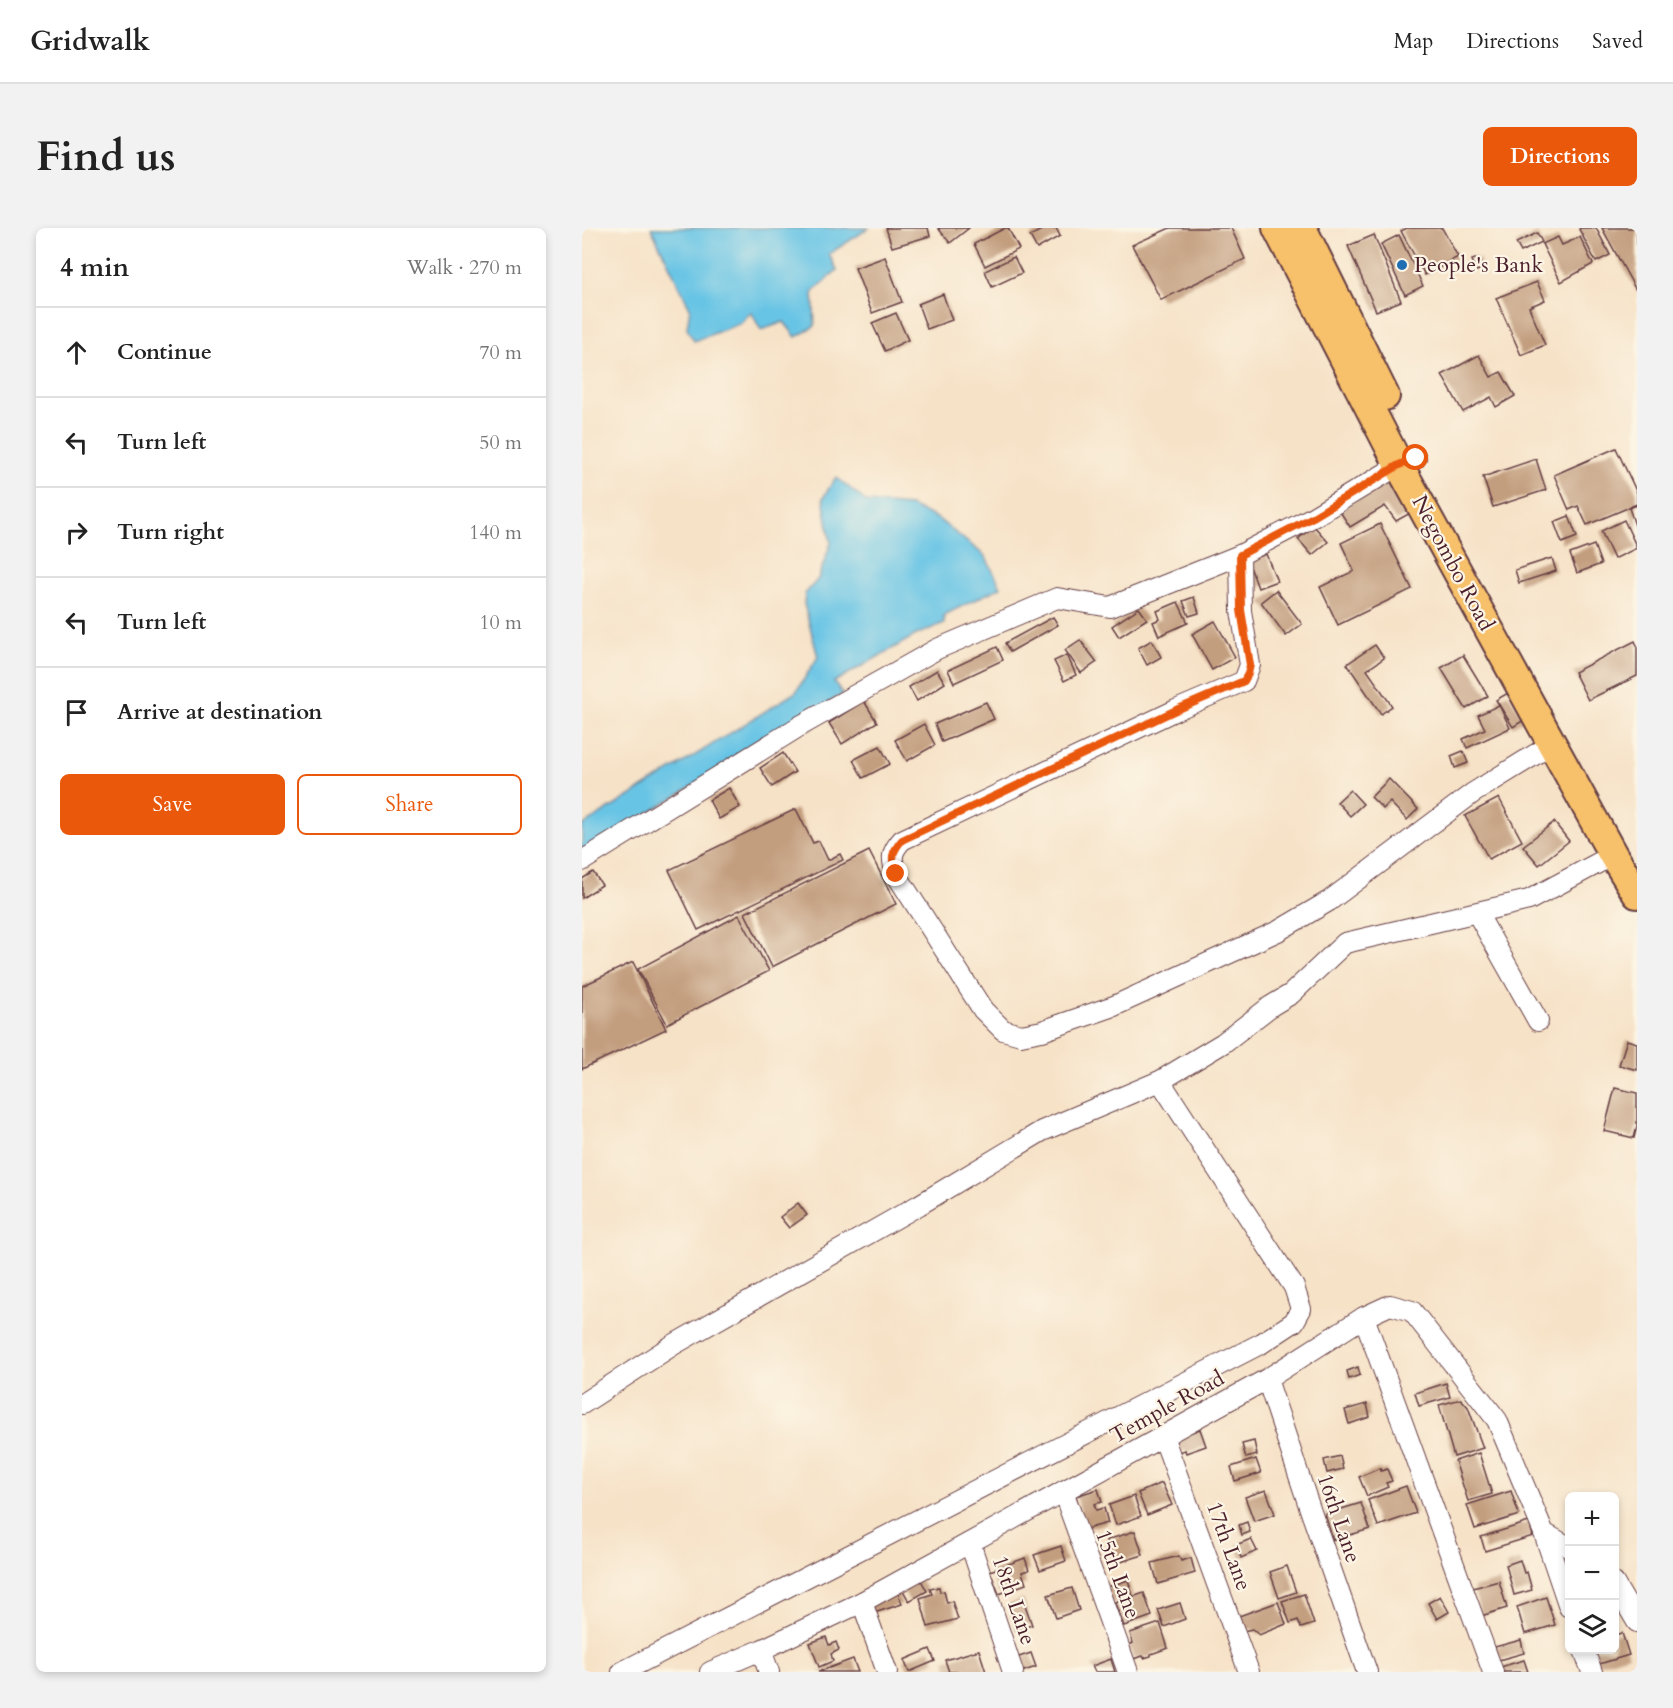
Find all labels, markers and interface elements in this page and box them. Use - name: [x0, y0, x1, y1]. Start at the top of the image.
- text: Gridwalk: [30, 22, 150, 60]
- text: Map: [1393, 27, 1433, 56]
- text: Directions: [1466, 27, 1559, 56]
- text: Saved: [1592, 27, 1643, 56]
- button: Directions: [1483, 127, 1637, 186]
- text: Find us: [36, 128, 176, 185]
- text: 4 min: [60, 250, 129, 285]
- place label: People's Bank: [1414, 250, 1543, 280]
- text: Walk · 270 m: [407, 254, 522, 281]
- marker: People's Bank: [1395, 258, 1409, 272]
- icon: ahead: [60, 336, 93, 369]
- text: Continue: [117, 337, 212, 367]
- text: 70 m: [479, 339, 522, 366]
- icon: left: [60, 426, 93, 459]
- text: Turn left: [117, 427, 206, 457]
- text: 50 m: [479, 429, 522, 456]
- route start: [1402, 444, 1428, 470]
- street label: Negombo Road: [1405, 490, 1501, 636]
- icon: right: [60, 516, 93, 549]
- text: Turn right: [117, 517, 224, 547]
- text: 140 m: [469, 519, 522, 546]
- icon: left: [60, 606, 93, 639]
- text: Turn left: [117, 607, 206, 637]
- text: 10 m: [479, 609, 522, 636]
- icon: arrive: [60, 696, 93, 729]
- text: Arrive at destination: [117, 697, 322, 727]
- button: Save: [60, 774, 285, 835]
- button: Share: [297, 774, 522, 835]
- route end: [882, 860, 908, 886]
- street label: Temple Road: [1104, 1363, 1230, 1451]
- street label: 16th Lane: [1310, 1469, 1368, 1567]
- map controls: [1565, 1492, 1619, 1654]
- button: +: [1565, 1492, 1619, 1546]
- street label: 17th Lane: [1199, 1497, 1259, 1595]
- street label: 15th Lane: [1088, 1525, 1148, 1623]
- button: −: [1565, 1546, 1619, 1600]
- street label: 18th Lane: [985, 1551, 1043, 1649]
- button: layers: [1565, 1600, 1619, 1654]

